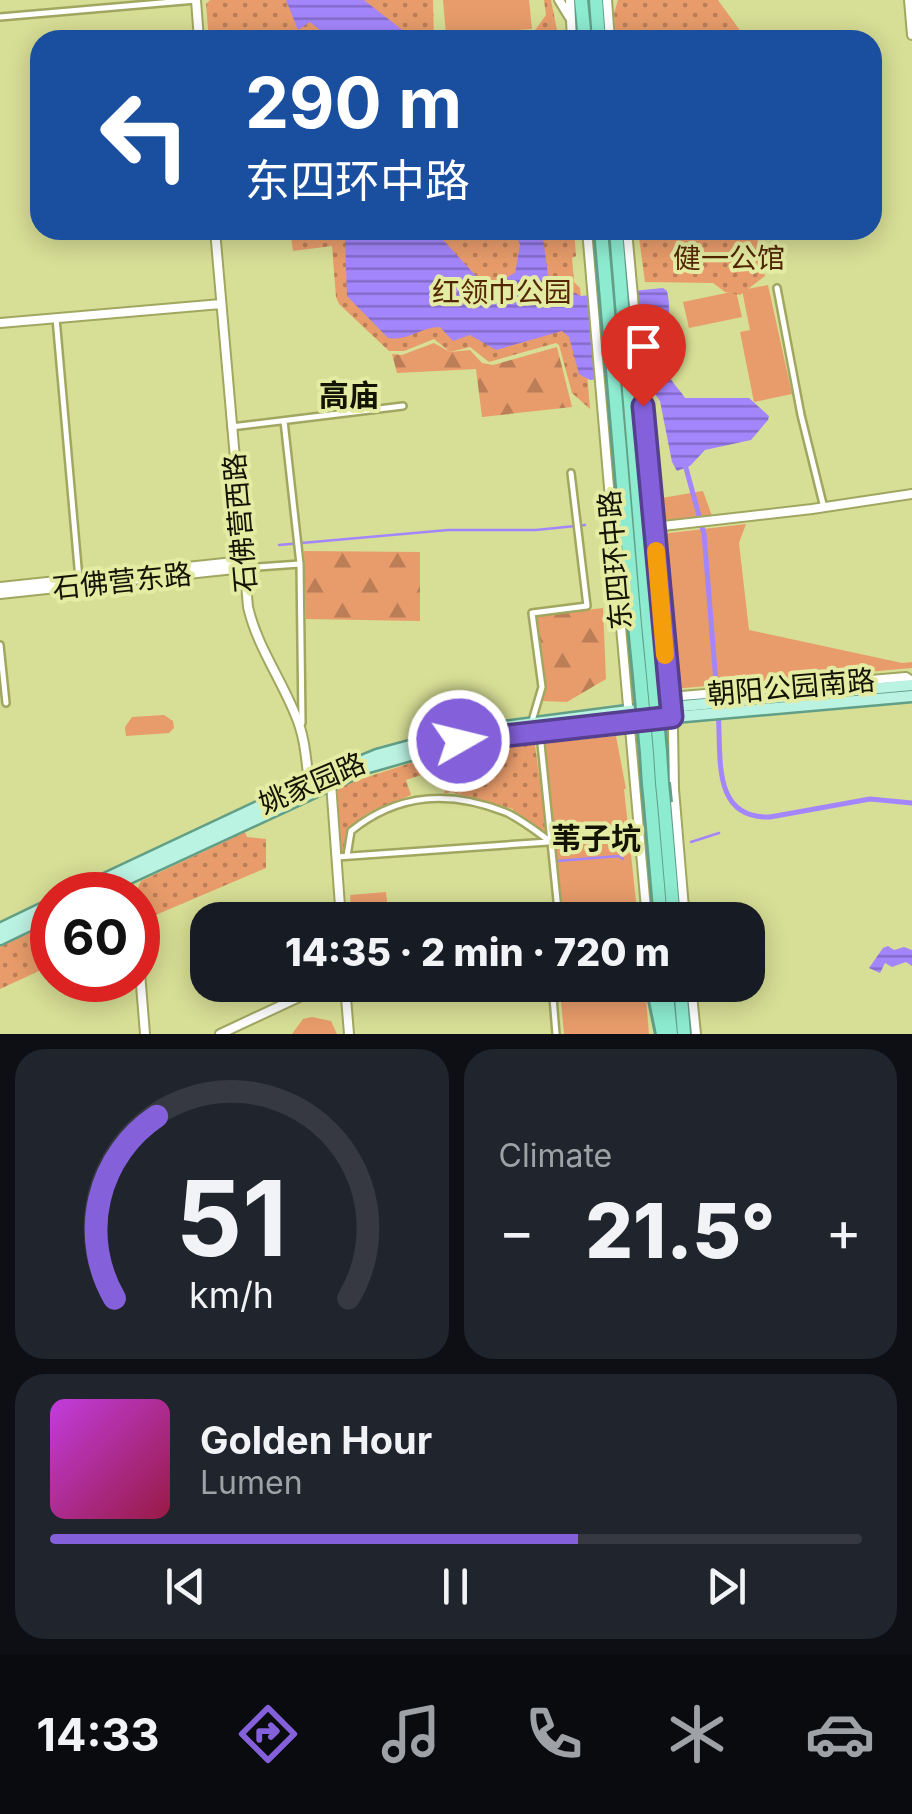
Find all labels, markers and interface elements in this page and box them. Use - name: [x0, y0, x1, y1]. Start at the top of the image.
- text: 290 m: [245, 60, 462, 145]
- icon: left: [80, 70, 210, 200]
- text: 东四环中路: [245, 153, 470, 208]
- park label: 健一公馆: [673, 241, 785, 275]
- park label: 红领巾公园: [432, 275, 572, 309]
- pin: [601, 304, 686, 407]
- icon: arrive: [616, 319, 671, 374]
- district label: 高庙: [319, 377, 379, 413]
- street label: 石佛营西路: [217, 452, 263, 594]
- street label: 东四环中路: [592, 489, 638, 631]
- street label: 石佛营东路: [51, 557, 193, 605]
- street label: 朝阳公园南路: [706, 663, 876, 711]
- position arrow: [407, 689, 511, 793]
- street label: 姚家园路: [254, 745, 370, 821]
- district label: 苇子坑: [551, 820, 641, 856]
- speed limit sign: 60: [30, 872, 160, 1002]
- text: 14:35 · 2 min · 720 m: [285, 929, 670, 975]
- text: Climate: [499, 1136, 612, 1175]
- text: 51: [176, 1155, 287, 1281]
- text: 21.5°: [585, 1185, 775, 1276]
- text: −: [499, 1198, 535, 1264]
- text: +: [826, 1198, 862, 1264]
- text: km/h: [189, 1273, 274, 1317]
- text: Golden Hour: [200, 1417, 432, 1463]
- text: Lumen: [200, 1463, 303, 1502]
- icon: previous: [158, 1559, 213, 1614]
- icon: pause: [428, 1559, 483, 1614]
- icon: next: [699, 1559, 754, 1614]
- icon: directions: [233, 1699, 303, 1769]
- icon: music: [376, 1699, 446, 1769]
- icon: phone: [519, 1699, 589, 1769]
- icon: climate: [662, 1699, 732, 1769]
- icon: car: [805, 1699, 875, 1769]
- text: 14:33: [37, 1707, 160, 1762]

